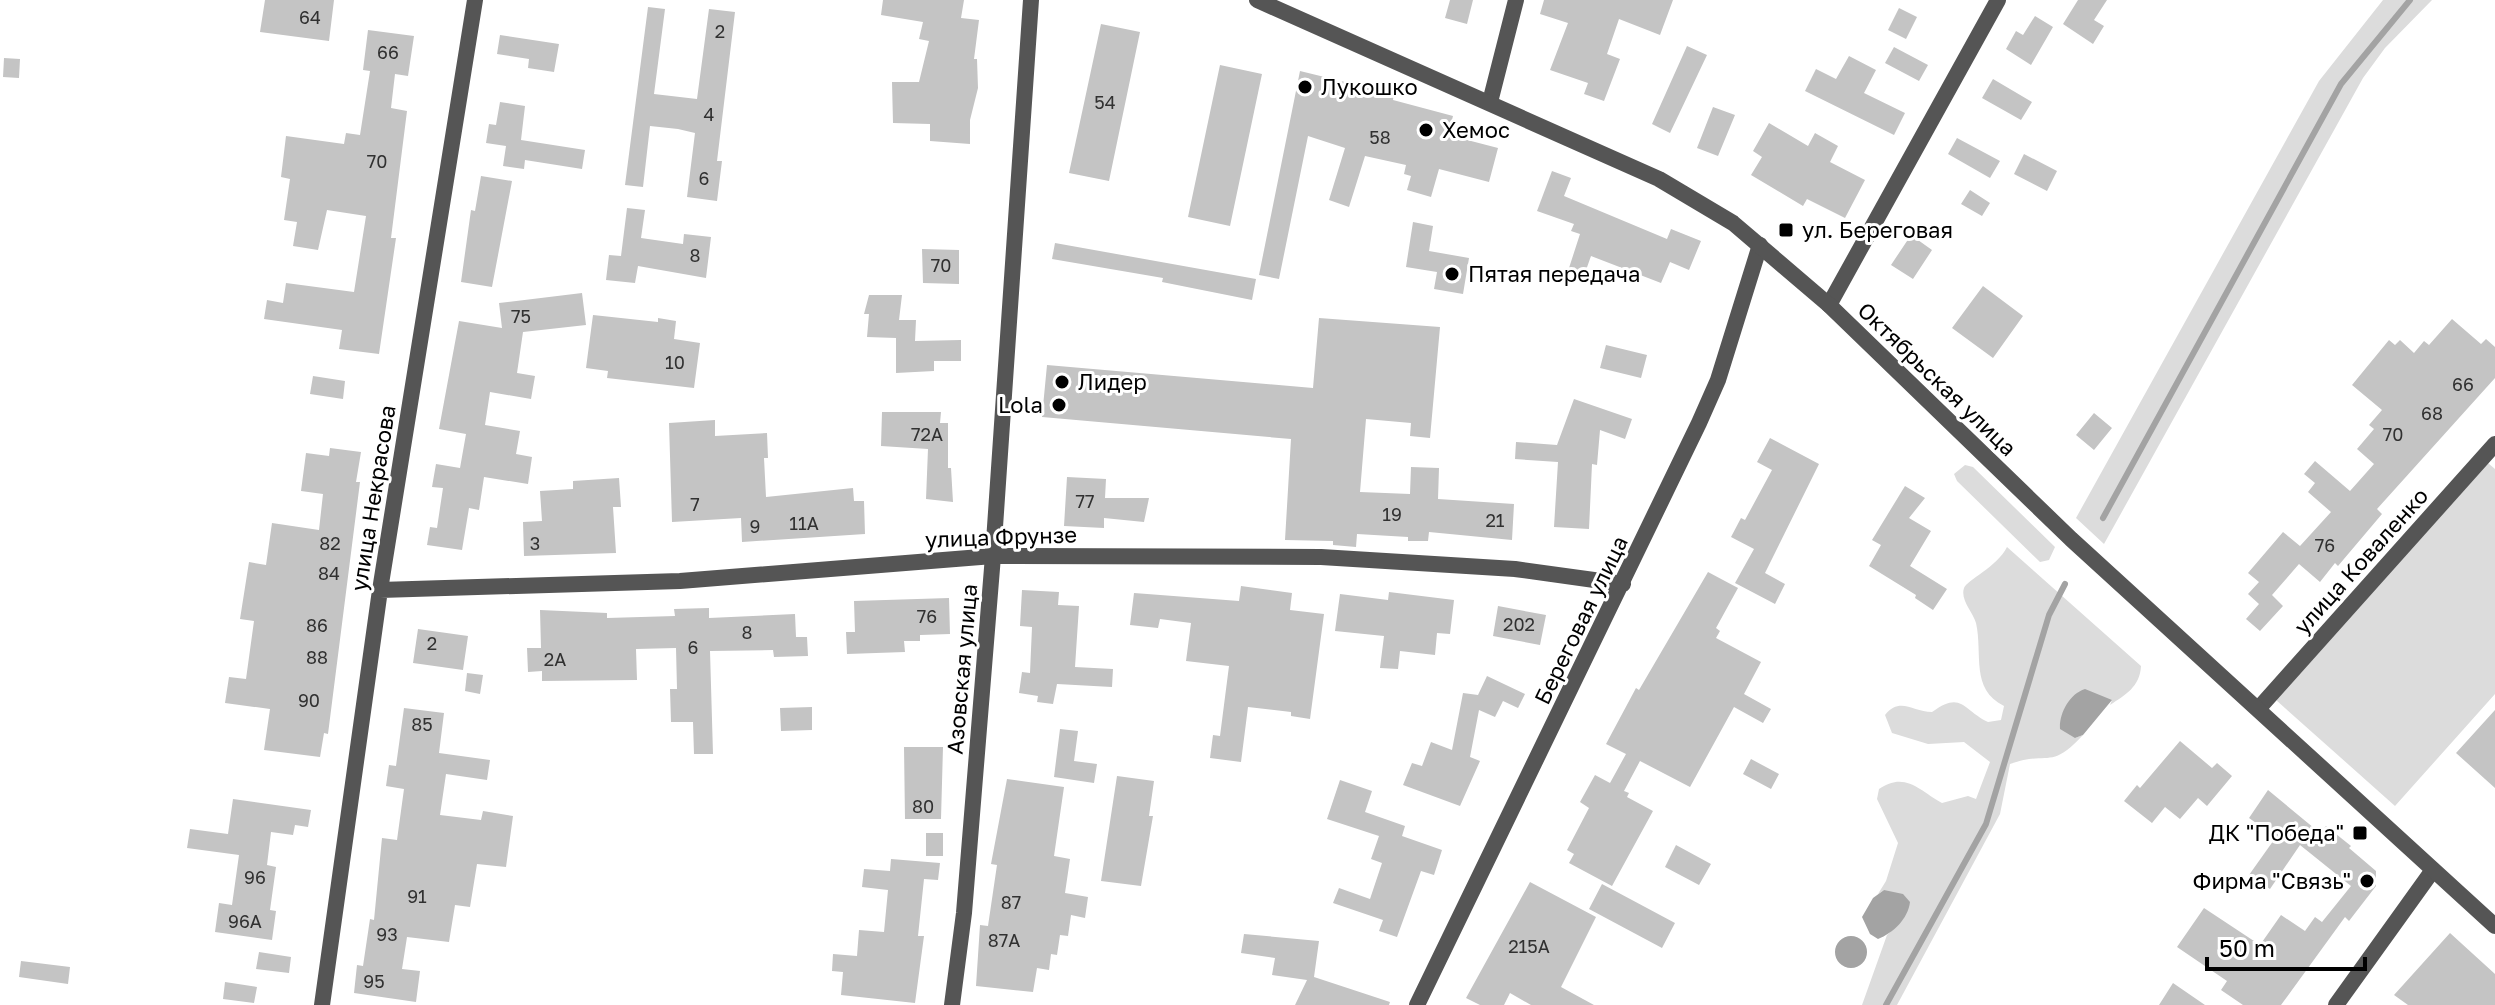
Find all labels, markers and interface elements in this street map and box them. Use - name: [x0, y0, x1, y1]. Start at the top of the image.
- house number: 64: [299, 6, 321, 28]
- house number: 2: [715, 20, 725, 42]
- house number: 66: [377, 41, 399, 63]
- place label: Лукошко: [1321, 73, 1418, 100]
- marker: Лукошко: [1296, 78, 1314, 96]
- house number: 54: [1094, 91, 1116, 113]
- house number: 4: [704, 103, 715, 125]
- place label: Хемос: [1442, 116, 1510, 143]
- marker: Хемос: [1417, 121, 1435, 139]
- house number: 58: [1369, 126, 1391, 148]
- house number: 70: [367, 150, 387, 172]
- house number: 6: [699, 167, 709, 189]
- place label: ул. Береговая: [1802, 216, 1953, 243]
- marker: ул. Береговая: [1777, 221, 1795, 239]
- house number: 8: [690, 244, 700, 266]
- house number: 70: [931, 254, 951, 276]
- place label: Пятая передача: [1468, 260, 1640, 287]
- marker: Пятая передача: [1443, 265, 1461, 283]
- street label: Октябрьская улица: [1853, 296, 2022, 461]
- house number: 75: [511, 305, 531, 327]
- house number: 10: [665, 351, 685, 373]
- place label: Лидер: [1078, 368, 1147, 395]
- marker: Лидер: [1053, 373, 1071, 391]
- house number: 66: [2452, 373, 2474, 395]
- place label: Lola: [998, 391, 1043, 418]
- marker: Lola: [1050, 396, 1068, 414]
- house number: 68: [2421, 402, 2443, 424]
- street label: улица Некрасова: [344, 403, 401, 593]
- house number: 72А: [911, 423, 943, 445]
- house number: 70: [2383, 423, 2403, 445]
- street label: улица Коваленко: [2288, 482, 2433, 639]
- house number: 77: [1075, 490, 1095, 512]
- house number: 7: [690, 493, 700, 515]
- house number: 19: [1382, 503, 1402, 525]
- house number: 21: [1485, 509, 1505, 531]
- house number: 11А: [789, 512, 819, 534]
- house number: 9: [750, 515, 760, 537]
- street label: улица Фрунзе: [925, 520, 1077, 553]
- street label: Береговая улица: [1528, 531, 1633, 708]
- house number: 82: [319, 532, 341, 554]
- house number: 3: [530, 532, 540, 554]
- house number: 76: [2315, 534, 2335, 556]
- house number: 84: [318, 562, 340, 584]
- street label: Азовская улица: [941, 583, 982, 755]
- house number: 76: [917, 605, 937, 627]
- house number: 202: [1503, 613, 1535, 635]
- house number: 86: [306, 614, 328, 636]
- house number: 8: [742, 621, 752, 643]
- house number: 2: [427, 632, 437, 654]
- house number: 6: [688, 636, 698, 658]
- house number: 88: [306, 646, 328, 668]
- house number: 2А: [544, 648, 566, 670]
- house number: 90: [298, 689, 320, 711]
- house number: 85: [411, 713, 433, 735]
- house number: 80: [912, 795, 934, 817]
- place label: ДК "Победа": [2209, 819, 2344, 846]
- marker: ДК "Победа": [2351, 824, 2369, 842]
- house number: 96: [244, 866, 266, 888]
- place label: Фирма "Связь": [2192, 867, 2351, 894]
- marker: Фирма "Связь": [2358, 872, 2376, 890]
- house number: 91: [407, 885, 427, 907]
- house number: 87: [1001, 891, 1021, 913]
- house number: 96А: [228, 910, 262, 932]
- scale bar: [2207, 921, 2365, 971]
- house number: 93: [376, 923, 398, 945]
- house number: 87А: [988, 929, 1020, 951]
- text: 50 m: [2219, 933, 2275, 962]
- house number: 215А: [1508, 935, 1550, 957]
- house number: 95: [363, 970, 385, 992]

